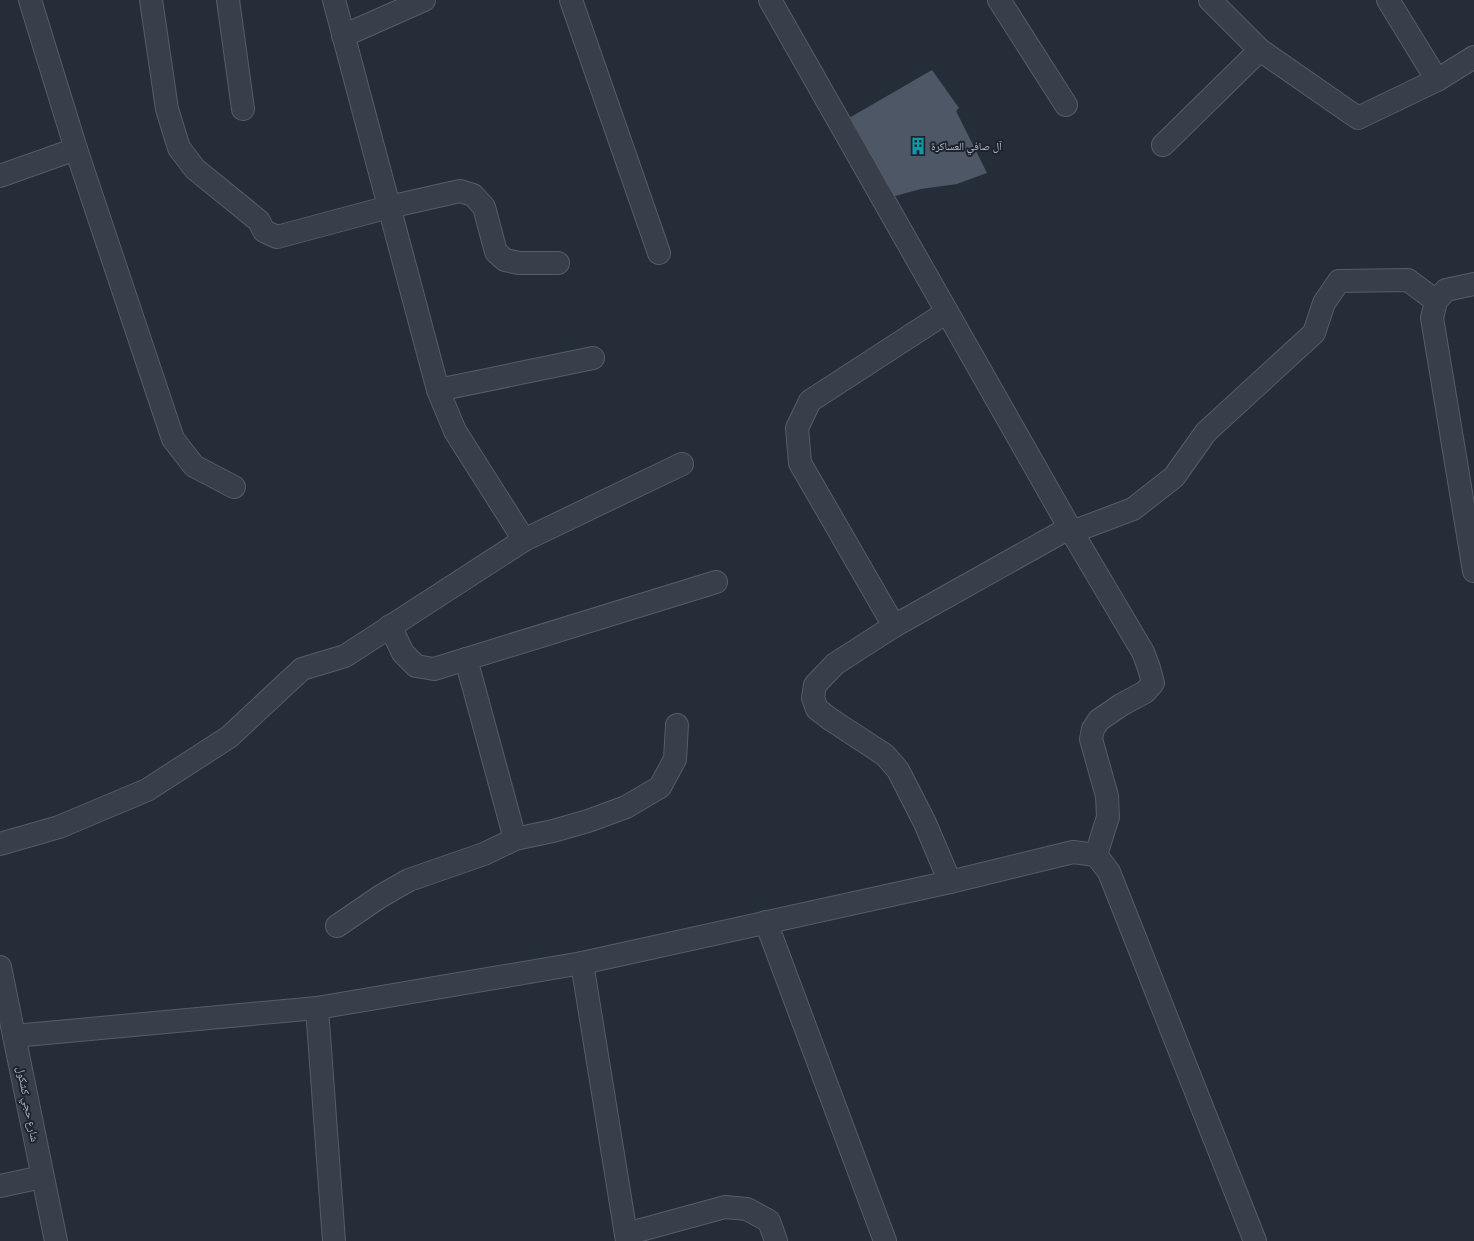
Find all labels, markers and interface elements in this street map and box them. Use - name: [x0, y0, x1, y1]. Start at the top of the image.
- building icon: آل صافي العساكرة: [908, 136, 928, 156]
- place label: آل صافي العساكرة: [931, 140, 1002, 155]
- street label: شارع حجي كشكول: [12, 1065, 41, 1143]

